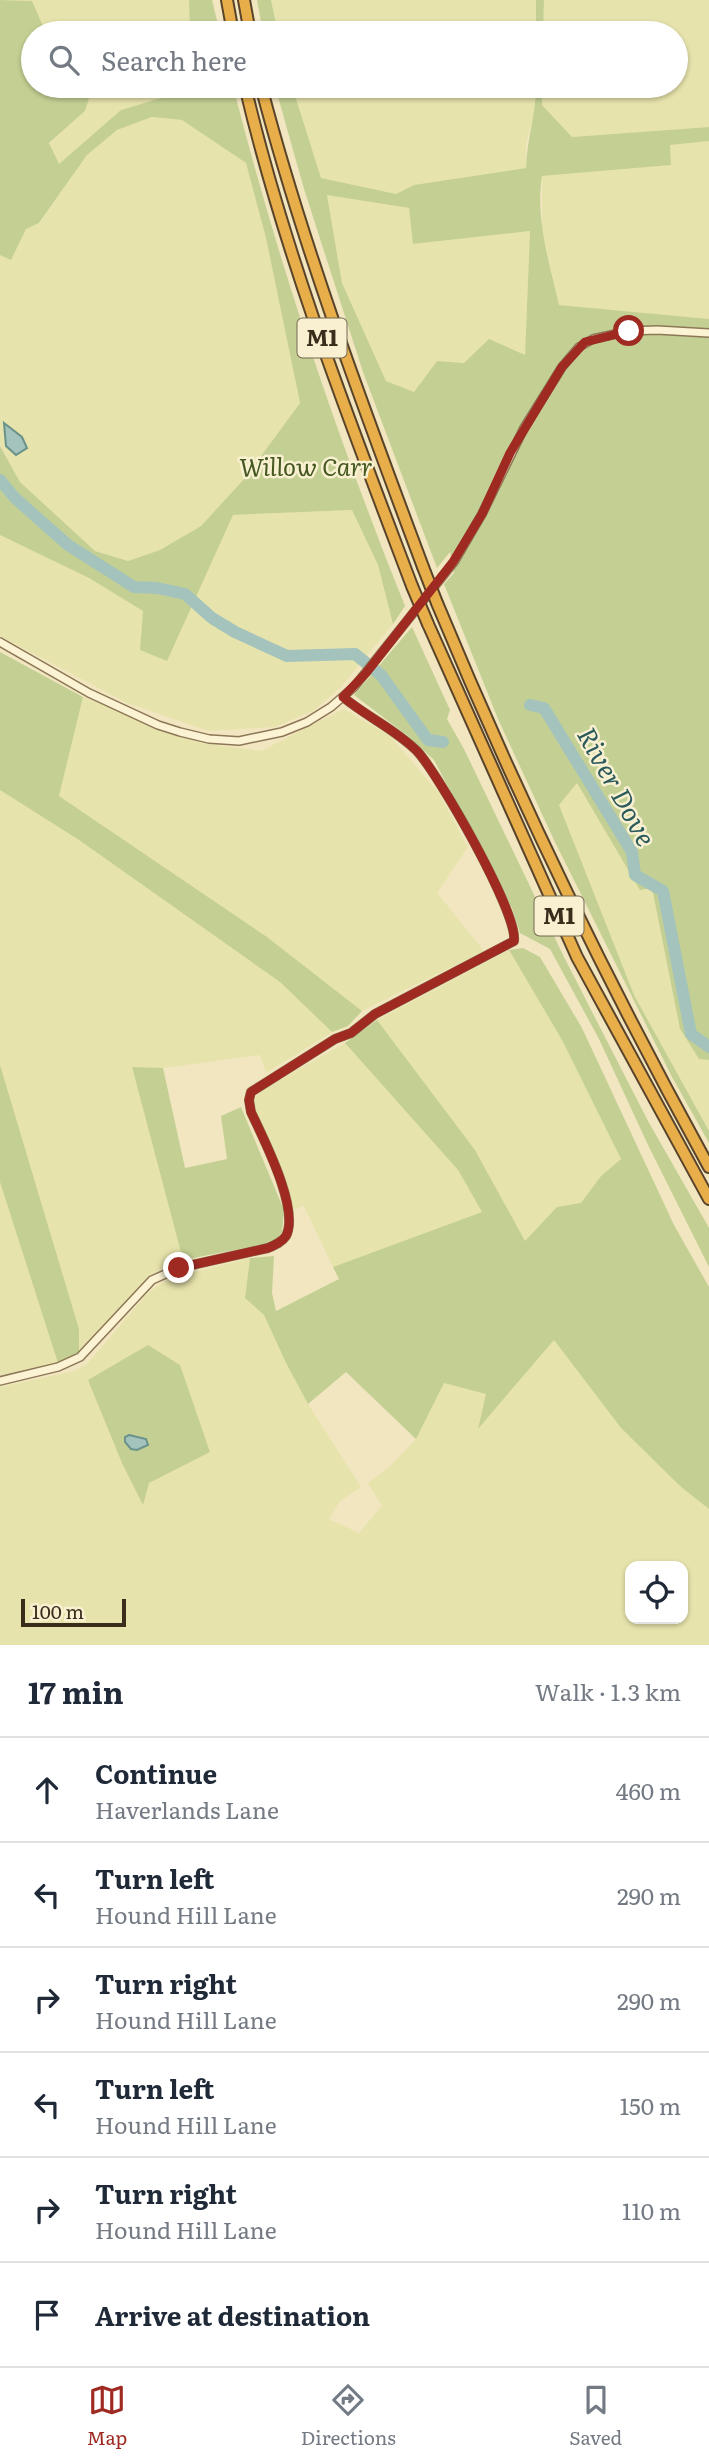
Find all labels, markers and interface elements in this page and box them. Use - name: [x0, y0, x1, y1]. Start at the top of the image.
- search box: [21, 21, 688, 98]
- text: Search here: [101, 40, 247, 79]
- icon: search: [45, 41, 83, 79]
- route start: [613, 315, 644, 346]
- road number: M1: [298, 318, 346, 358]
- park label: Willow Carr: [239, 448, 373, 483]
- water label: River Dove: [569, 719, 667, 853]
- road number: M1: [534, 897, 584, 936]
- route end: [163, 1252, 194, 1283]
- map controls: [625, 1561, 688, 1624]
- button: locate: [625, 1561, 688, 1624]
- scale bar: [21, 1596, 126, 1628]
- text: 100 m: [32, 1597, 84, 1625]
- text: 17 min: [28, 1669, 124, 1713]
- text: Walk · 1.3 km: [535, 1674, 681, 1708]
- text: Continue: [95, 1753, 217, 1792]
- icon: ahead: [28, 1771, 66, 1809]
- text: 460 m: [616, 1773, 681, 1807]
- text: Haverlands Lane: [95, 1792, 279, 1826]
- text: Turn left: [95, 1858, 214, 1897]
- icon: left: [28, 1876, 66, 1914]
- text: 290 m: [617, 1878, 681, 1912]
- text: Hound Hill Lane: [95, 1897, 277, 1931]
- text: Turn right: [95, 1963, 237, 2002]
- icon: right: [28, 1981, 66, 2019]
- text: 290 m: [617, 1983, 681, 2017]
- text: Hound Hill Lane: [95, 2002, 277, 2036]
- text: Turn left: [95, 2068, 214, 2107]
- icon: left: [28, 2086, 66, 2124]
- text: 150 m: [620, 2088, 681, 2122]
- text: Hound Hill Lane: [95, 2107, 277, 2141]
- text: Turn right: [95, 2173, 237, 2212]
- icon: right: [28, 2191, 66, 2229]
- text: 110 m: [622, 2193, 681, 2227]
- text: Hound Hill Lane: [95, 2212, 277, 2246]
- text: Arrive at destination: [95, 2295, 370, 2334]
- icon: arrive: [28, 2296, 66, 2334]
- tab: Map: [87, 2381, 127, 2451]
- tab: Directions: [301, 2381, 396, 2451]
- tab: Saved: [569, 2381, 622, 2451]

